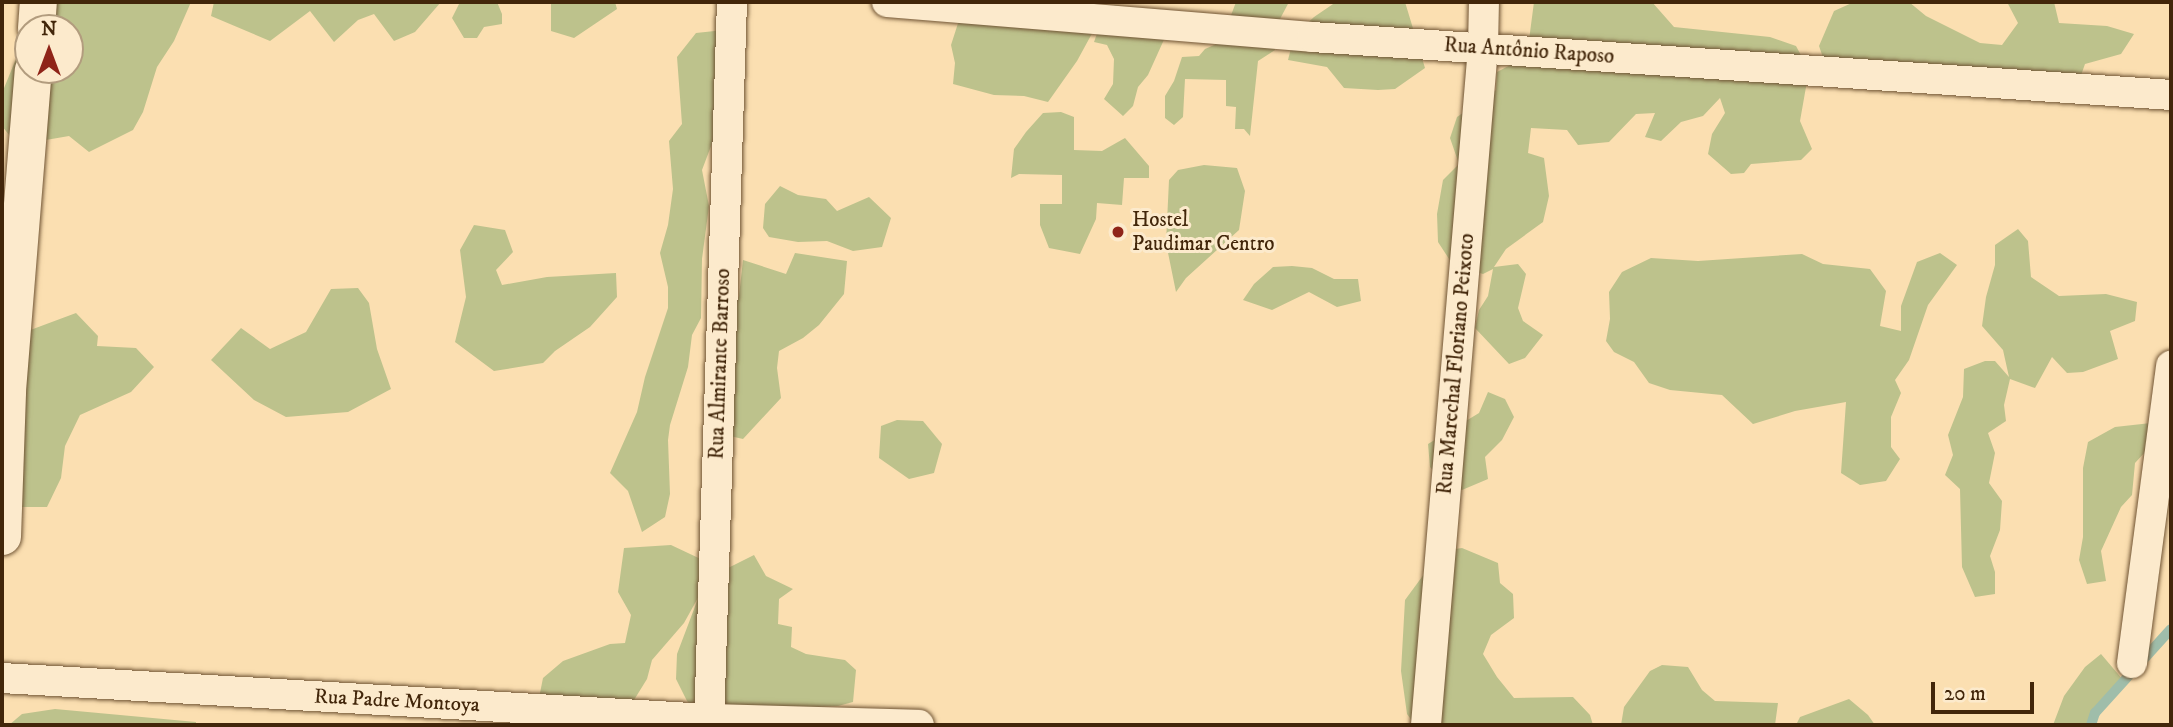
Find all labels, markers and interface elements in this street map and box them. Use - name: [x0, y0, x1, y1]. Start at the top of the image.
- north arrow: [14, 14, 84, 84]
- text: N: [41, 18, 57, 41]
- street label: Rua Antônio Raposo: [1443, 32, 1615, 70]
- place label: Hostel Paudimar Centro: [1132, 207, 1274, 257]
- marker: Hostel Paudimar Centro: [1110, 224, 1126, 240]
- street label: Rua Marechal Floriano Peixoto: [1432, 232, 1480, 496]
- street label: Rua Almirante Barroso: [704, 268, 736, 460]
- scale bar: [1935, 668, 2038, 712]
- text: 20 m: [1944, 681, 1986, 707]
- street label: Rua Padre Montoya: [313, 684, 481, 718]

